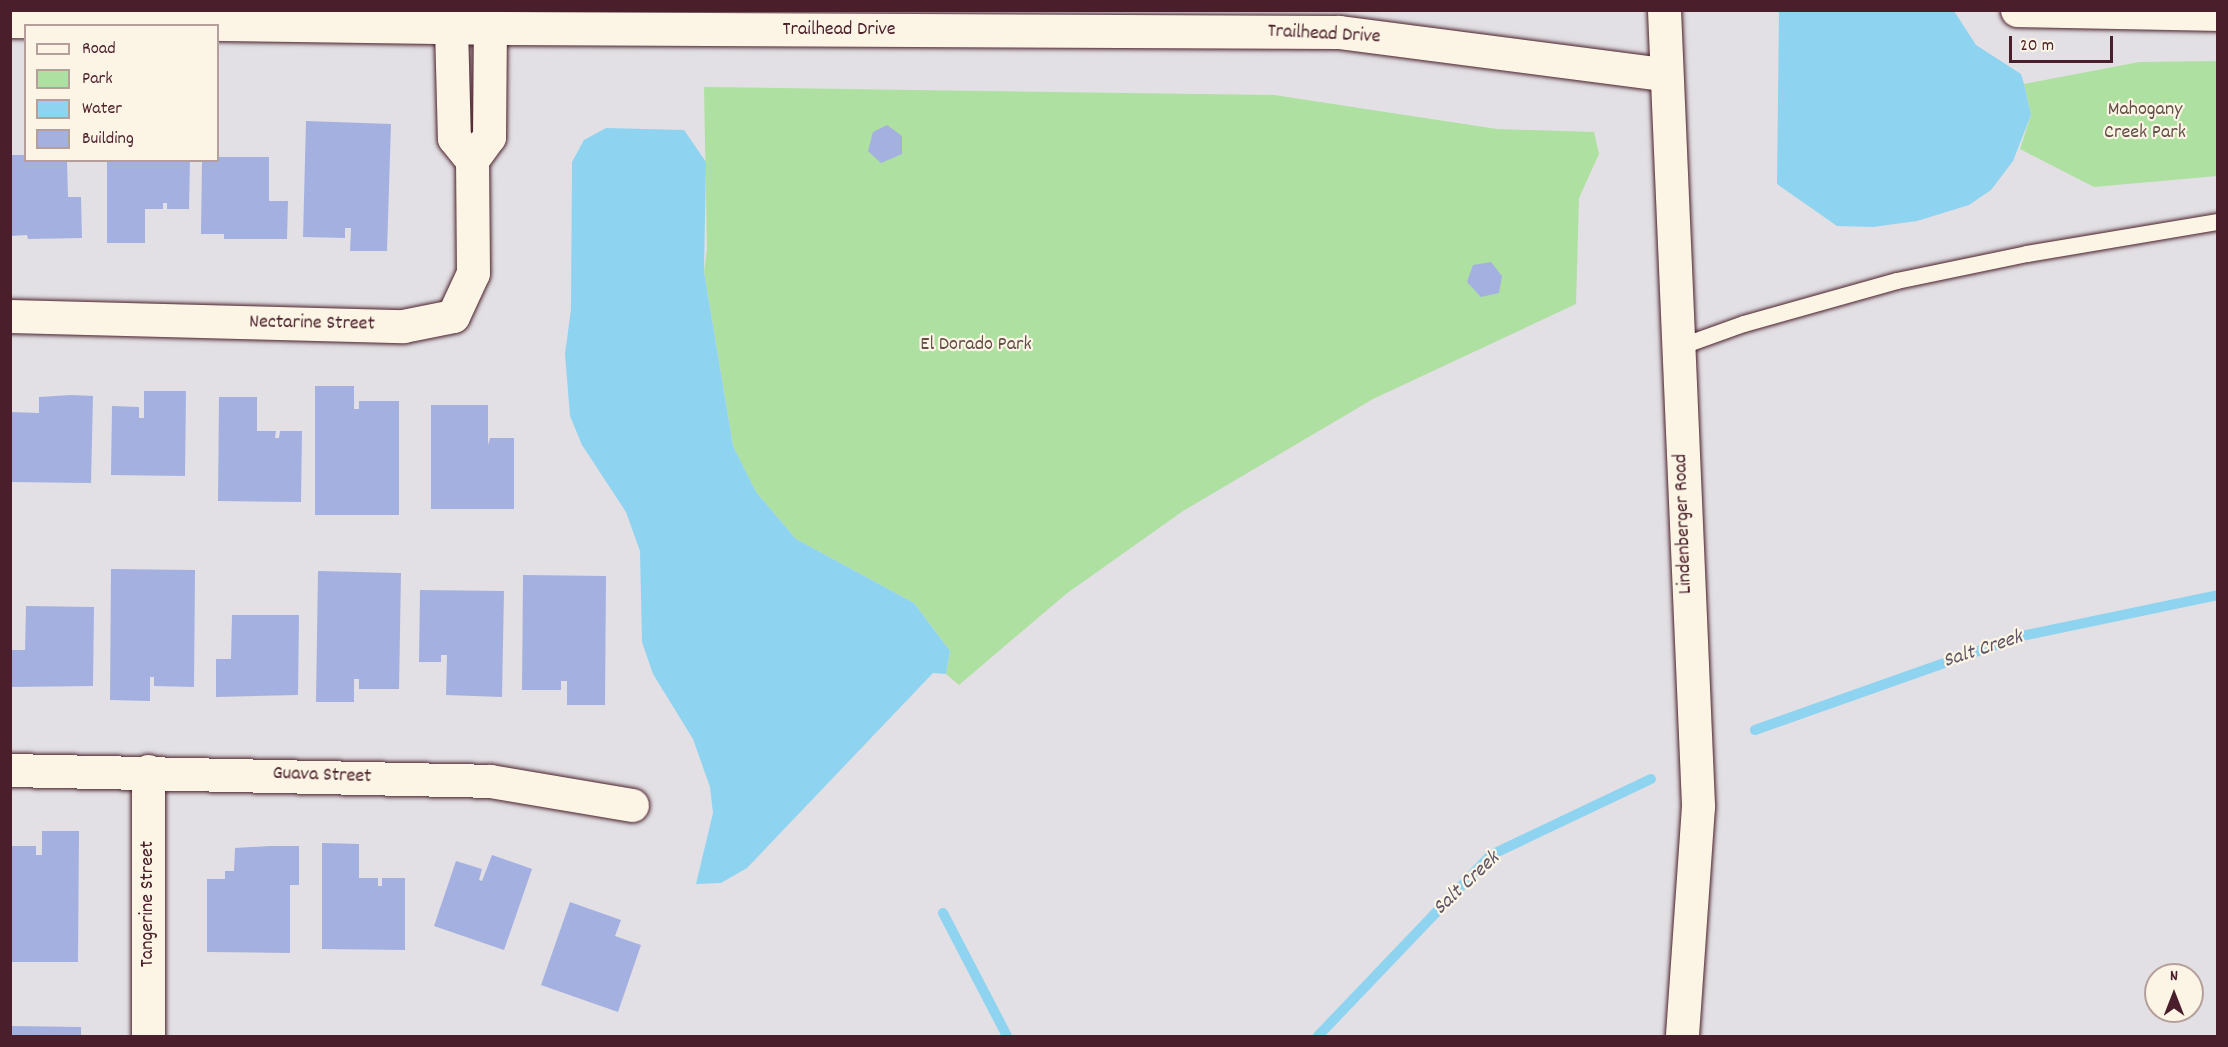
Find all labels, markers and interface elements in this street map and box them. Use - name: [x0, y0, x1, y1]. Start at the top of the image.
- street label: Trailhead Drive: [782, 18, 896, 42]
- street label: Trailhead Drive: [1267, 20, 1381, 50]
- legend: [24, 24, 219, 162]
- scale bar: [2012, 24, 2116, 62]
- text: 20 m: [2020, 34, 2054, 59]
- text: Road: [82, 37, 116, 62]
- text: Park: [82, 67, 113, 92]
- text: Water: [82, 97, 122, 122]
- park label: Mahogany Creek Park: [2104, 99, 2186, 146]
- text: Building: [82, 127, 134, 152]
- street label: Nectarine Street: [249, 311, 375, 337]
- park label: El Dorado Park: [920, 333, 1032, 357]
- street label: Lindenberger Road: [1670, 453, 1698, 595]
- water label: Salt Creek: [1940, 625, 2026, 675]
- street label: Guava Street: [272, 762, 372, 790]
- street label: Tangerine Street: [136, 841, 160, 967]
- water label: Salt Creek: [1428, 847, 1506, 921]
- north arrow: [2144, 963, 2204, 1023]
- text: N: [2170, 965, 2178, 988]

